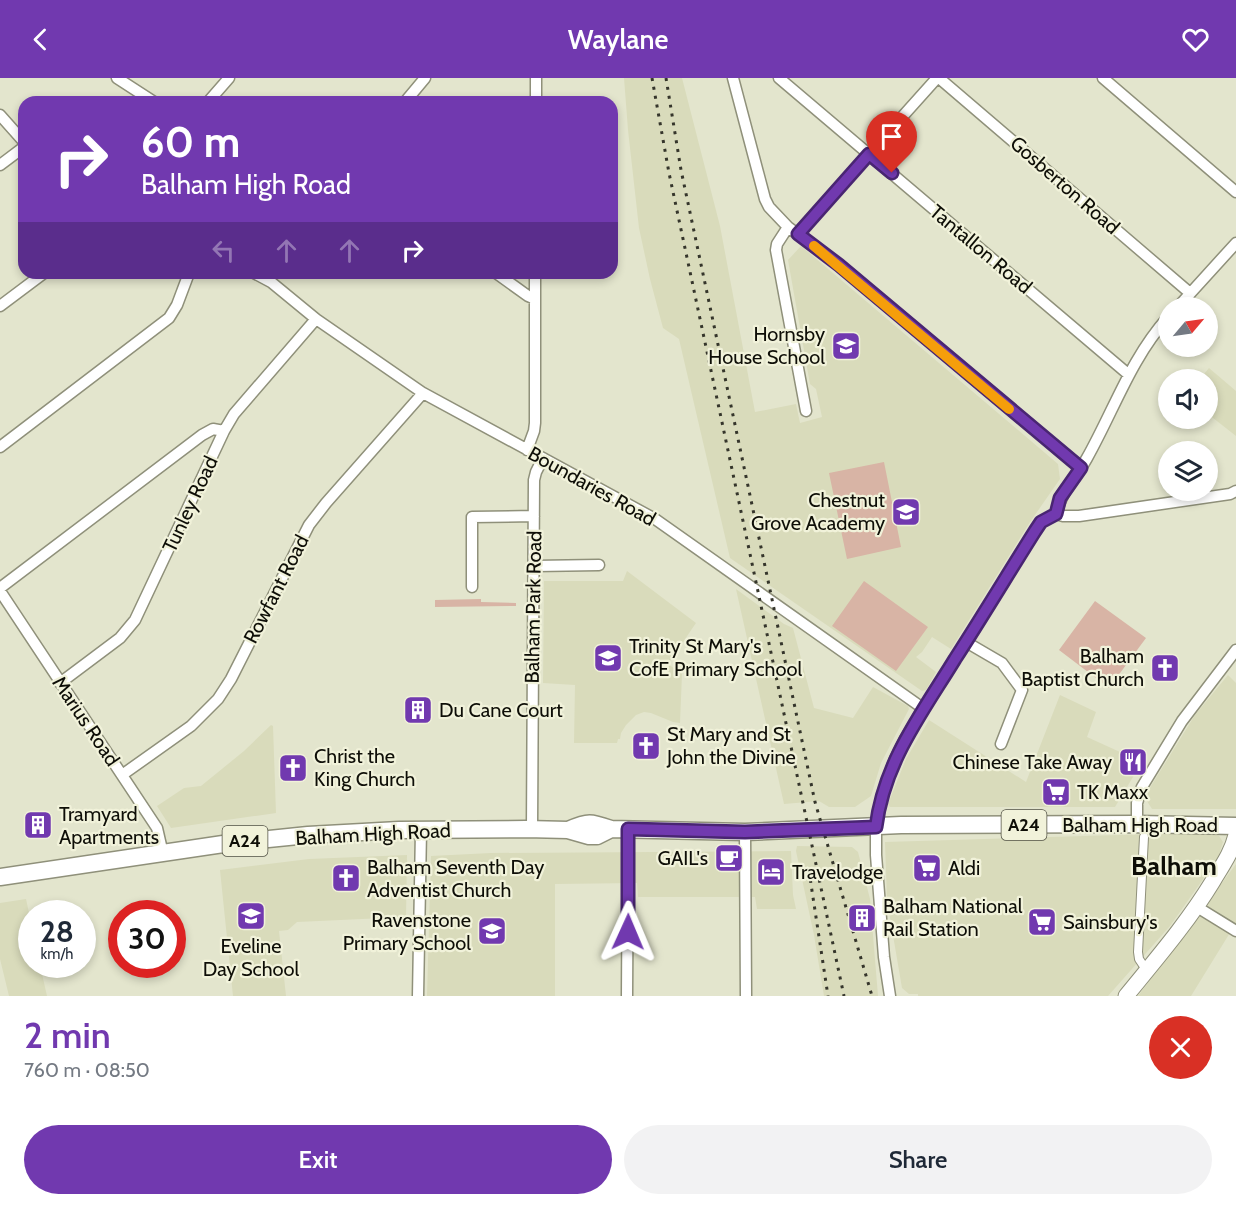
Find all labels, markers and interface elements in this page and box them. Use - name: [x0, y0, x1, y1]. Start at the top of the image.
- icon: back: [24, 23, 57, 56]
- text: Waylane: [568, 23, 668, 56]
- icon: heart: [1179, 23, 1212, 56]
- pin: [866, 111, 917, 173]
- text: 60 m: [141, 116, 240, 168]
- icon: right: [42, 120, 120, 198]
- icon: arrive: [875, 120, 908, 153]
- street label: Gosberton Road: [1005, 131, 1125, 239]
- text: Balham High Road: [141, 168, 351, 201]
- street label: Tantallon Road: [925, 199, 1037, 299]
- icon: left: [207, 234, 240, 267]
- icon: ahead: [270, 234, 303, 267]
- icon: ahead: [333, 234, 366, 267]
- icon: right: [396, 234, 429, 267]
- north arrow: [1158, 297, 1218, 357]
- map controls: [1158, 297, 1218, 501]
- place label: Hornsby House School: [708, 322, 825, 369]
- school or university icon: Hornsby House School: [830, 330, 862, 362]
- button: sound: [1158, 369, 1218, 429]
- street label: Boundaries Road: [524, 441, 660, 531]
- button: layers: [1158, 441, 1218, 501]
- street label: Tunley Road: [157, 452, 223, 556]
- place label: Chestnut Grove Academy: [751, 488, 885, 535]
- school or university icon: Chestnut Grove Academy: [890, 496, 922, 528]
- street label: Balham Park Road: [520, 530, 546, 684]
- street label: Rowfant Road: [238, 531, 314, 647]
- place label: Trinity St Mary's CofE Primary School: [629, 634, 802, 681]
- school or university icon: Trinity St Mary's CofE Primary School: [592, 642, 624, 674]
- place label: Balham Baptist Church: [1021, 644, 1144, 691]
- church icon: Balham Baptist Church: [1149, 652, 1181, 684]
- street label: Marius Road: [47, 672, 125, 770]
- building icon: Du Cane Court: [402, 694, 434, 726]
- place label: Du Cane Court: [439, 698, 563, 722]
- place label: St Mary and St John the Divine: [666, 722, 796, 769]
- church icon: St Mary and St John the Divine: [630, 730, 662, 762]
- place label: Christ the King Church: [314, 744, 415, 791]
- restaurant icon: Chinese Take Away: [1117, 746, 1149, 778]
- place label: Chinese Take Away: [952, 750, 1112, 774]
- church icon: Christ the King Church: [277, 752, 309, 784]
- supermarket icon: TK Maxx: [1040, 776, 1072, 808]
- place label: TK Maxx: [1077, 780, 1149, 804]
- place label: Tramyard Apartments: [59, 802, 159, 849]
- building icon: Tramyard Apartments: [22, 809, 54, 841]
- road number: A24: [1002, 810, 1046, 840]
- street label: Balham High Road: [1062, 813, 1218, 837]
- street label: Balham High Road: [295, 818, 451, 850]
- road number: A24: [222, 826, 268, 856]
- cafe icon: GAIL's: [713, 842, 745, 874]
- place label: GAIL's: [657, 846, 708, 870]
- district label: Balham: [1131, 850, 1217, 882]
- supermarket icon: Aldi: [911, 852, 943, 884]
- place label: Balham Seventh Day Adventist Church: [367, 855, 544, 902]
- hotel icon: Travelodge: [755, 856, 787, 888]
- place label: Aldi: [948, 856, 980, 880]
- place label: Travelodge: [792, 860, 883, 884]
- church icon: Balham Seventh Day Adventist Church: [330, 862, 362, 894]
- place label: Balham National Rail Station: [883, 894, 1023, 941]
- speed limit sign: 30: [108, 900, 186, 978]
- school or university icon: Eveline Day School: [235, 900, 267, 932]
- position arrow: [596, 900, 660, 964]
- building icon: Balham National Rail Station: [846, 902, 878, 934]
- supermarket icon: Sainsbury's: [1026, 906, 1058, 938]
- place label: Ravenstone Primary School: [343, 908, 471, 955]
- place label: Sainsbury's: [1063, 910, 1157, 934]
- text: 28: [40, 913, 74, 950]
- school or university icon: Ravenstone Primary School: [476, 915, 508, 947]
- place label: Eveline Day School: [203, 934, 300, 981]
- text: km/h: [41, 945, 73, 963]
- text: 2 min: [24, 1013, 111, 1057]
- button: close: [1149, 1016, 1212, 1079]
- text: 760 m · 08:50: [24, 1058, 150, 1082]
- button: Exit: [24, 1125, 612, 1194]
- button: Share: [624, 1125, 1212, 1194]

